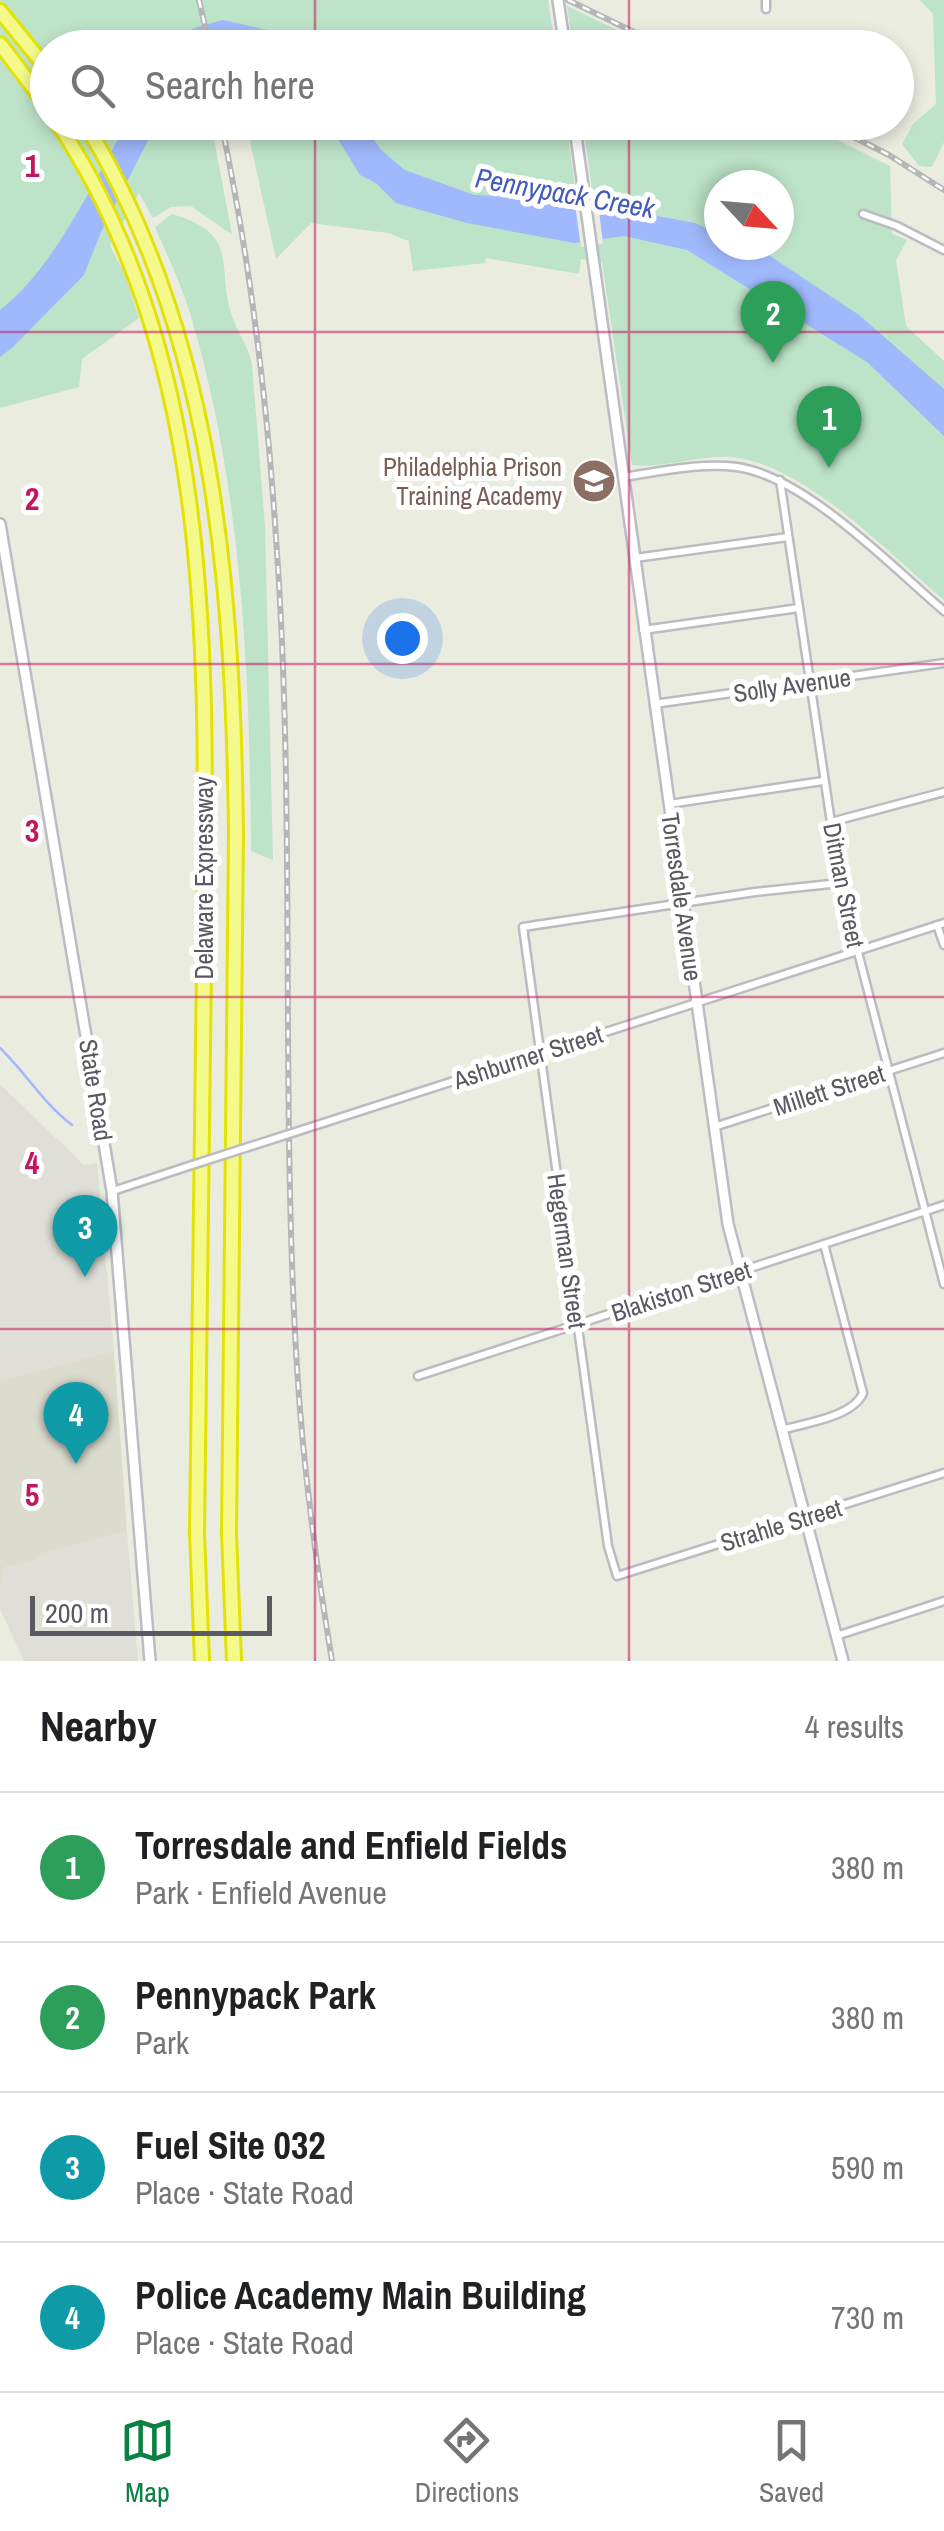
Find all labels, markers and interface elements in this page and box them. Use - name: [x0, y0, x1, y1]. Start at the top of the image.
- search box: [30, 30, 914, 140]
- icon: search: [65, 58, 120, 113]
- text: Search here: [145, 60, 315, 111]
- text: 1: [25, 144, 40, 187]
- water label: Pennypack Creek: [472, 159, 659, 228]
- north arrow: [704, 170, 794, 260]
- pin: 2: [740, 280, 806, 363]
- pin: 1: [796, 386, 862, 468]
- place label: Philadelphia Prison Training Academy: [383, 450, 563, 513]
- school or university icon: Philadelphia Prison Training Academy: [571, 458, 617, 504]
- text: 2: [25, 477, 39, 520]
- your location: [377, 613, 428, 664]
- street label: Solly Avenue: [731, 660, 853, 710]
- street label: Delaware Expressway: [187, 776, 221, 979]
- text: 3: [25, 809, 39, 852]
- street label: Torresdale Avenue: [653, 811, 711, 983]
- street label: Ditman Street: [815, 820, 873, 951]
- street label: Ashburner Street: [448, 1017, 607, 1097]
- street label: State Road: [71, 1037, 121, 1143]
- street label: Millett Street: [769, 1056, 889, 1124]
- text: 4: [25, 1141, 40, 1184]
- street label: Hegerman Street: [539, 1171, 595, 1331]
- pin: 3: [52, 1194, 118, 1277]
- street label: Blakiston Street: [607, 1252, 755, 1330]
- pin: 4: [44, 1382, 108, 1464]
- text: 5: [25, 1473, 39, 1516]
- street label: Strahle Street: [716, 1490, 846, 1560]
- scale bar: [30, 1591, 272, 1636]
- text: 200 m: [45, 1594, 109, 1632]
- text: Nearby: [40, 1698, 157, 1754]
- text: 4 results: [805, 1705, 904, 1748]
- text: Torresdale and Enfield Fields: [135, 1820, 567, 1871]
- text: 1: [65, 1846, 80, 1889]
- text: 380 m: [831, 1846, 904, 1889]
- text: Park · Enfield Avenue: [135, 1871, 387, 1914]
- text: Pennypack Park: [135, 1970, 376, 2021]
- text: 2: [65, 1996, 80, 2039]
- text: 380 m: [831, 1996, 904, 2039]
- text: Park: [135, 2021, 189, 2064]
- text: Fuel Site 032: [135, 2120, 326, 2171]
- text: 3: [65, 2146, 80, 2189]
- text: 590 m: [831, 2146, 904, 2189]
- text: Place · State Road: [135, 2171, 354, 2214]
- text: Police Academy Main Building: [135, 2270, 586, 2321]
- text: 4: [65, 2296, 80, 2339]
- text: 730 m: [831, 2296, 904, 2339]
- text: Place · State Road: [135, 2321, 354, 2364]
- tab: Map: [120, 2413, 175, 2511]
- tab: Directions: [415, 2413, 519, 2511]
- tab: Saved: [759, 2413, 824, 2511]

